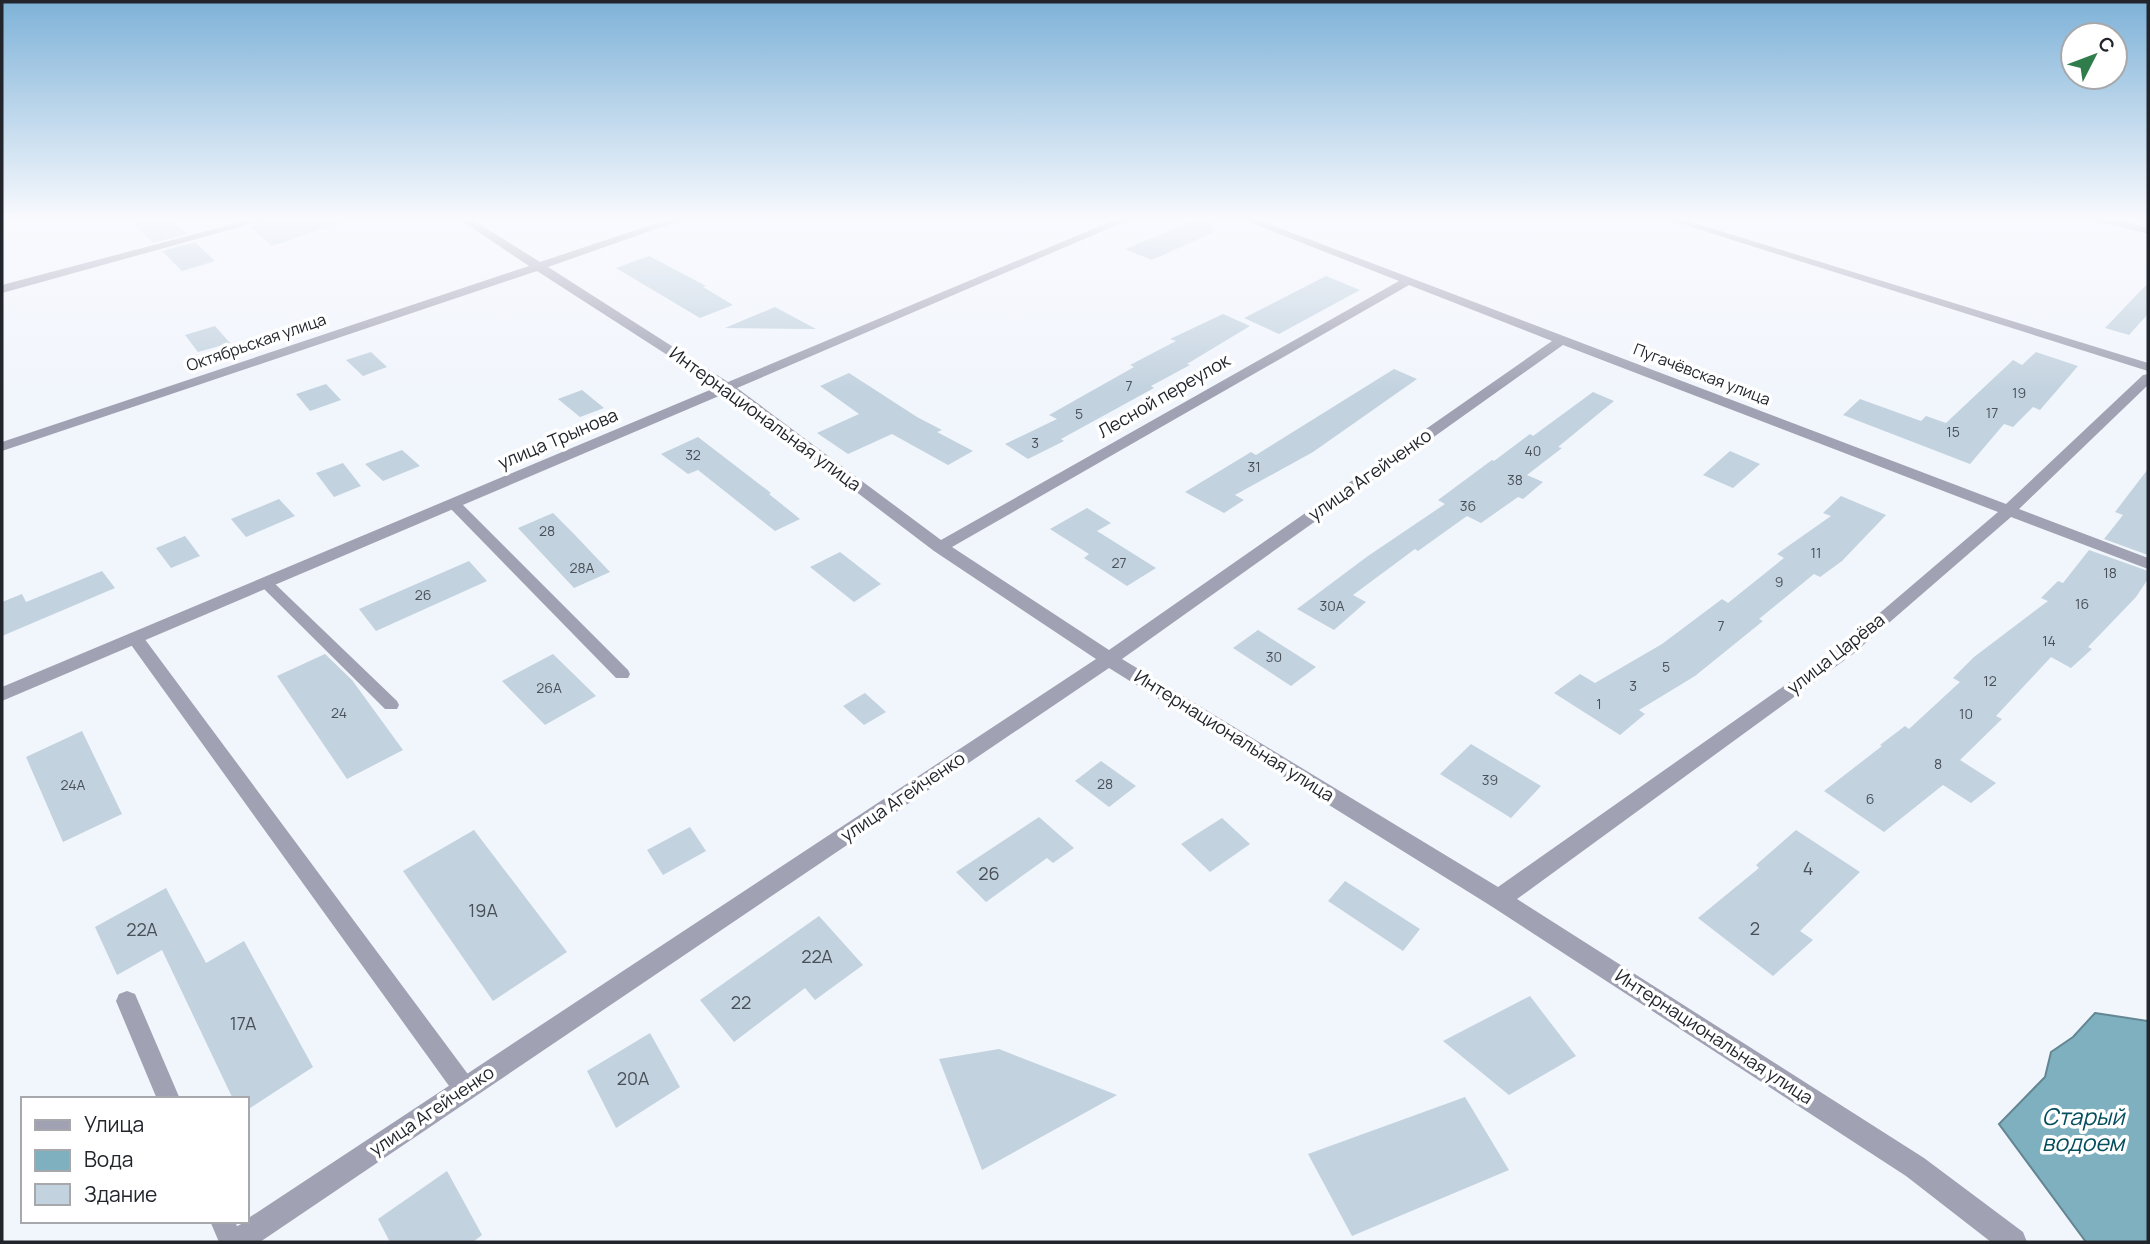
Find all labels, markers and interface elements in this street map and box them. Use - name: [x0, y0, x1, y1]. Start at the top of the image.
- north arrow: [2059, 21, 2129, 91]
- text: С: [2092, 31, 2121, 59]
- street label: Октябрьская улица: [183, 308, 329, 376]
- street label: Пугачёвская улица: [1630, 338, 1774, 410]
- street label: Интернациональная улица: [665, 341, 866, 496]
- street label: Лесной переулок: [1093, 347, 1235, 443]
- house number: 7: [1125, 376, 1133, 395]
- house number: 19: [2012, 383, 2026, 402]
- street label: улица Трынова: [494, 402, 621, 474]
- house number: 17: [1986, 403, 1998, 422]
- house number: 5: [1075, 404, 1083, 423]
- house number: 15: [1946, 422, 1960, 441]
- street label: улица Агейченко: [1303, 423, 1436, 526]
- house number: 3: [1031, 433, 1039, 452]
- house number: 40: [1525, 441, 1541, 460]
- house number: 32: [685, 445, 701, 464]
- house number: 31: [1247, 457, 1261, 476]
- house number: 38: [1507, 470, 1523, 489]
- house number: 36: [1460, 496, 1476, 515]
- house number: 28: [539, 521, 555, 540]
- house number: 11: [1811, 543, 1821, 562]
- house number: 27: [1111, 553, 1127, 572]
- house number: 28А: [570, 558, 595, 577]
- house number: 18: [2103, 563, 2117, 582]
- house number: 9: [1775, 572, 1783, 591]
- house number: 26: [415, 585, 431, 604]
- house number: 16: [2075, 594, 2089, 613]
- house number: 30А: [1319, 596, 1345, 615]
- street label: улица Царёва: [1781, 607, 1889, 699]
- house number: 7: [1717, 616, 1725, 635]
- house number: 14: [2042, 631, 2056, 650]
- house number: 30: [1266, 647, 1282, 666]
- house number: 5: [1662, 657, 1670, 676]
- street label: Интернациональная улица: [1130, 664, 1339, 807]
- house number: 12: [1983, 671, 1997, 690]
- house number: 3: [1629, 676, 1637, 695]
- house number: 26А: [536, 678, 562, 697]
- house number: 1: [1596, 694, 1602, 713]
- house number: 24: [331, 703, 347, 722]
- house number: 10: [1959, 704, 1973, 723]
- street label: улица Агейченко: [835, 746, 969, 847]
- house number: 8: [1934, 754, 1942, 773]
- house number: 39: [1482, 770, 1498, 789]
- house number: 28: [1097, 774, 1113, 793]
- house number: 24А: [61, 775, 86, 794]
- house number: 6: [1866, 789, 1874, 808]
- house number: 4: [1803, 856, 1813, 880]
- house number: 26: [978, 861, 1000, 885]
- house number: 19А: [468, 898, 498, 922]
- house number: 2: [1750, 916, 1760, 940]
- house number: 22А: [126, 917, 158, 941]
- house number: 22А: [801, 944, 833, 968]
- street label: Интернациональная улица: [1611, 963, 1818, 1109]
- house number: 22: [731, 990, 751, 1014]
- house number: 17А: [230, 1011, 257, 1035]
- street label: улица Агейченко: [364, 1060, 498, 1161]
- house number: 20А: [617, 1066, 650, 1090]
- legend: [21, 1097, 248, 1223]
- water label: Старый водоем: [2042, 1100, 2126, 1158]
- text: Улица: [84, 1110, 144, 1138]
- text: Вода: [84, 1145, 134, 1173]
- text: Здание: [84, 1180, 157, 1208]

